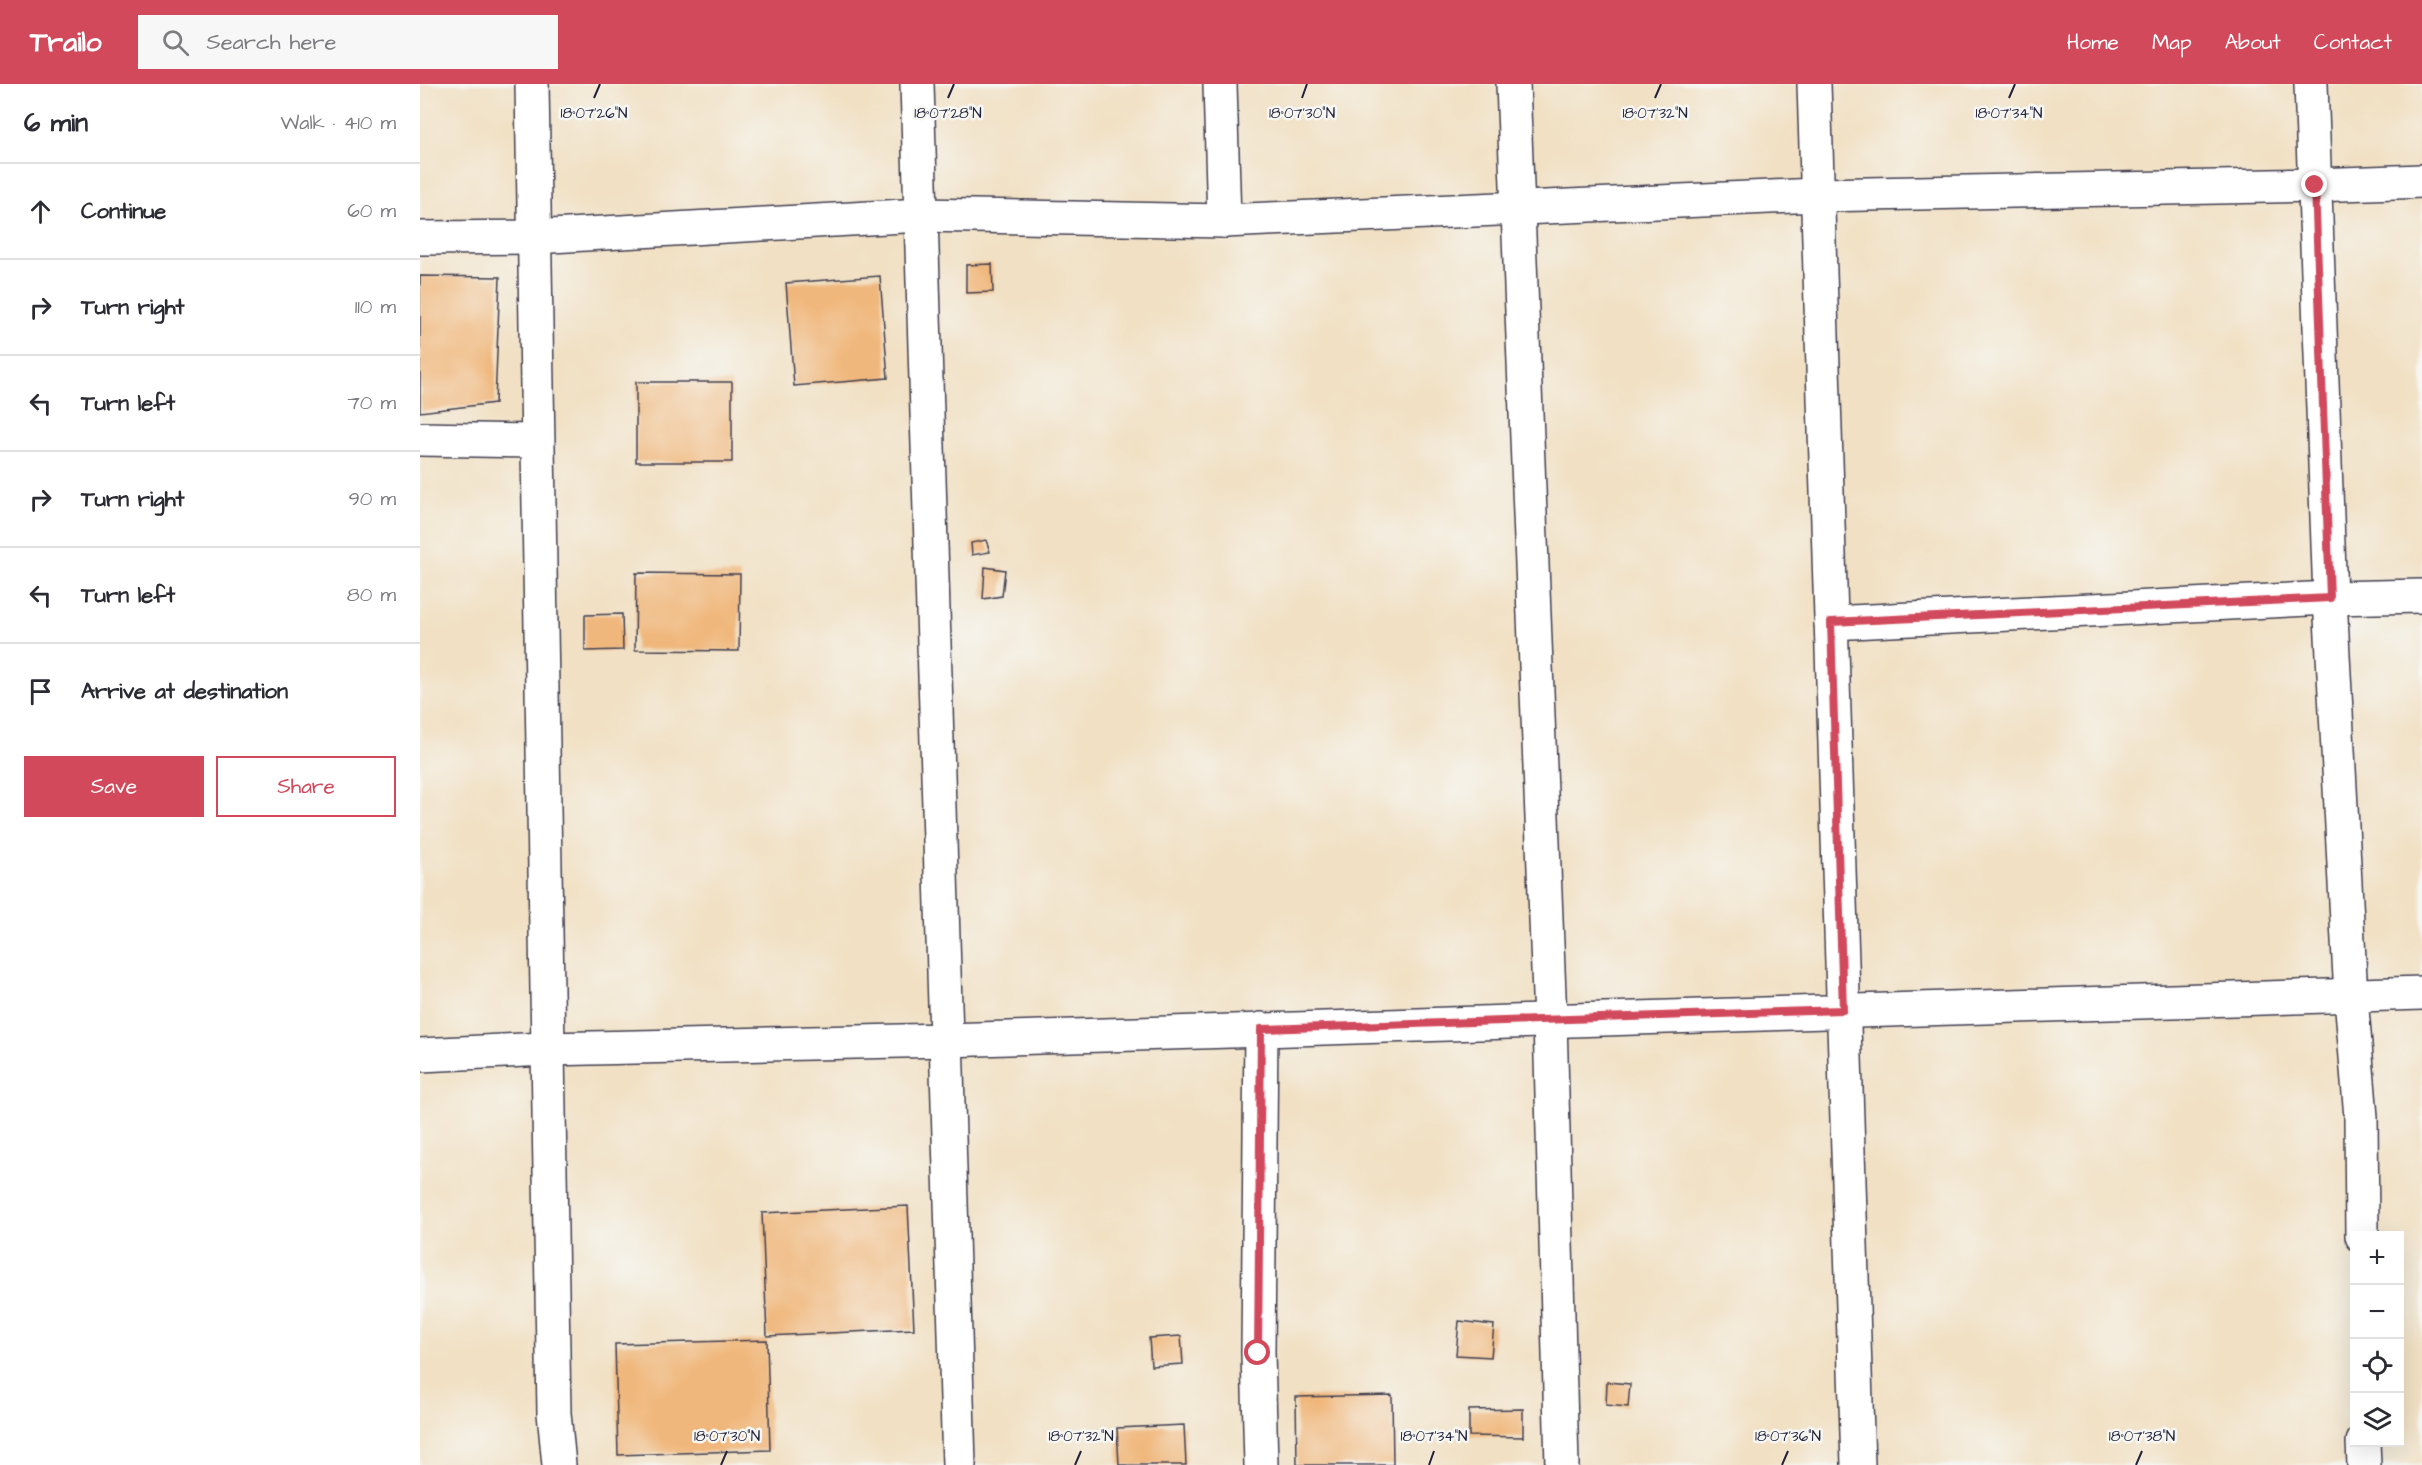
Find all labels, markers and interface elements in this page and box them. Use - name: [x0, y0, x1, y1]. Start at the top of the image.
- search box: [138, 15, 558, 69]
- text: Trailo: [30, 23, 102, 62]
- icon: search: [159, 26, 192, 59]
- text: Search here: [207, 27, 336, 58]
- text: Home: [2067, 28, 2119, 57]
- text: Map: [2152, 28, 2192, 57]
- text: About: [2225, 28, 2281, 57]
- text: Contact: [2314, 28, 2392, 57]
- text: 18°07'26"N: [560, 103, 628, 124]
- text: 18°07'28"N: [914, 103, 982, 124]
- text: 18°07'30"N: [1269, 103, 1335, 124]
- text: 18°07'32"N: [1622, 103, 1688, 124]
- text: 18°07'34"N: [1976, 103, 2042, 124]
- text: 6 min: [24, 105, 88, 141]
- text: Walk · 410 m: [280, 109, 396, 137]
- route end: [2301, 171, 2327, 197]
- icon: ahead: [24, 195, 57, 228]
- text: Continue: [81, 196, 166, 227]
- text: 60 m: [347, 197, 396, 225]
- icon: right: [24, 291, 57, 324]
- text: Turn right: [81, 292, 184, 323]
- text: 110 m: [355, 293, 396, 321]
- icon: left: [24, 387, 57, 420]
- text: Turn left: [81, 388, 175, 419]
- text: 70 m: [348, 389, 396, 417]
- icon: right: [24, 483, 57, 516]
- text: Turn right: [81, 484, 184, 515]
- text: 90 m: [348, 485, 396, 513]
- icon: left: [24, 579, 57, 612]
- text: Turn left: [81, 580, 175, 611]
- text: 80 m: [347, 581, 396, 609]
- icon: arrive: [24, 675, 57, 708]
- text: Arrive at destination: [81, 676, 288, 707]
- button: Save: [24, 756, 204, 817]
- button: Share: [216, 756, 396, 817]
- map controls: [2350, 1231, 2404, 1447]
- button: +: [2350, 1231, 2404, 1285]
- button: −: [2350, 1285, 2404, 1339]
- route start: [1244, 1339, 1270, 1365]
- button: locate: [2350, 1339, 2404, 1393]
- button: layers: [2350, 1393, 2404, 1447]
- text: 18°07'30"N: [694, 1426, 760, 1447]
- text: 18°07'32"N: [1048, 1426, 1114, 1447]
- text: 18°07'34"N: [1401, 1426, 1467, 1447]
- text: 18°07'36"N: [1755, 1426, 1821, 1447]
- text: 18°07'38"N: [2109, 1426, 2175, 1447]

